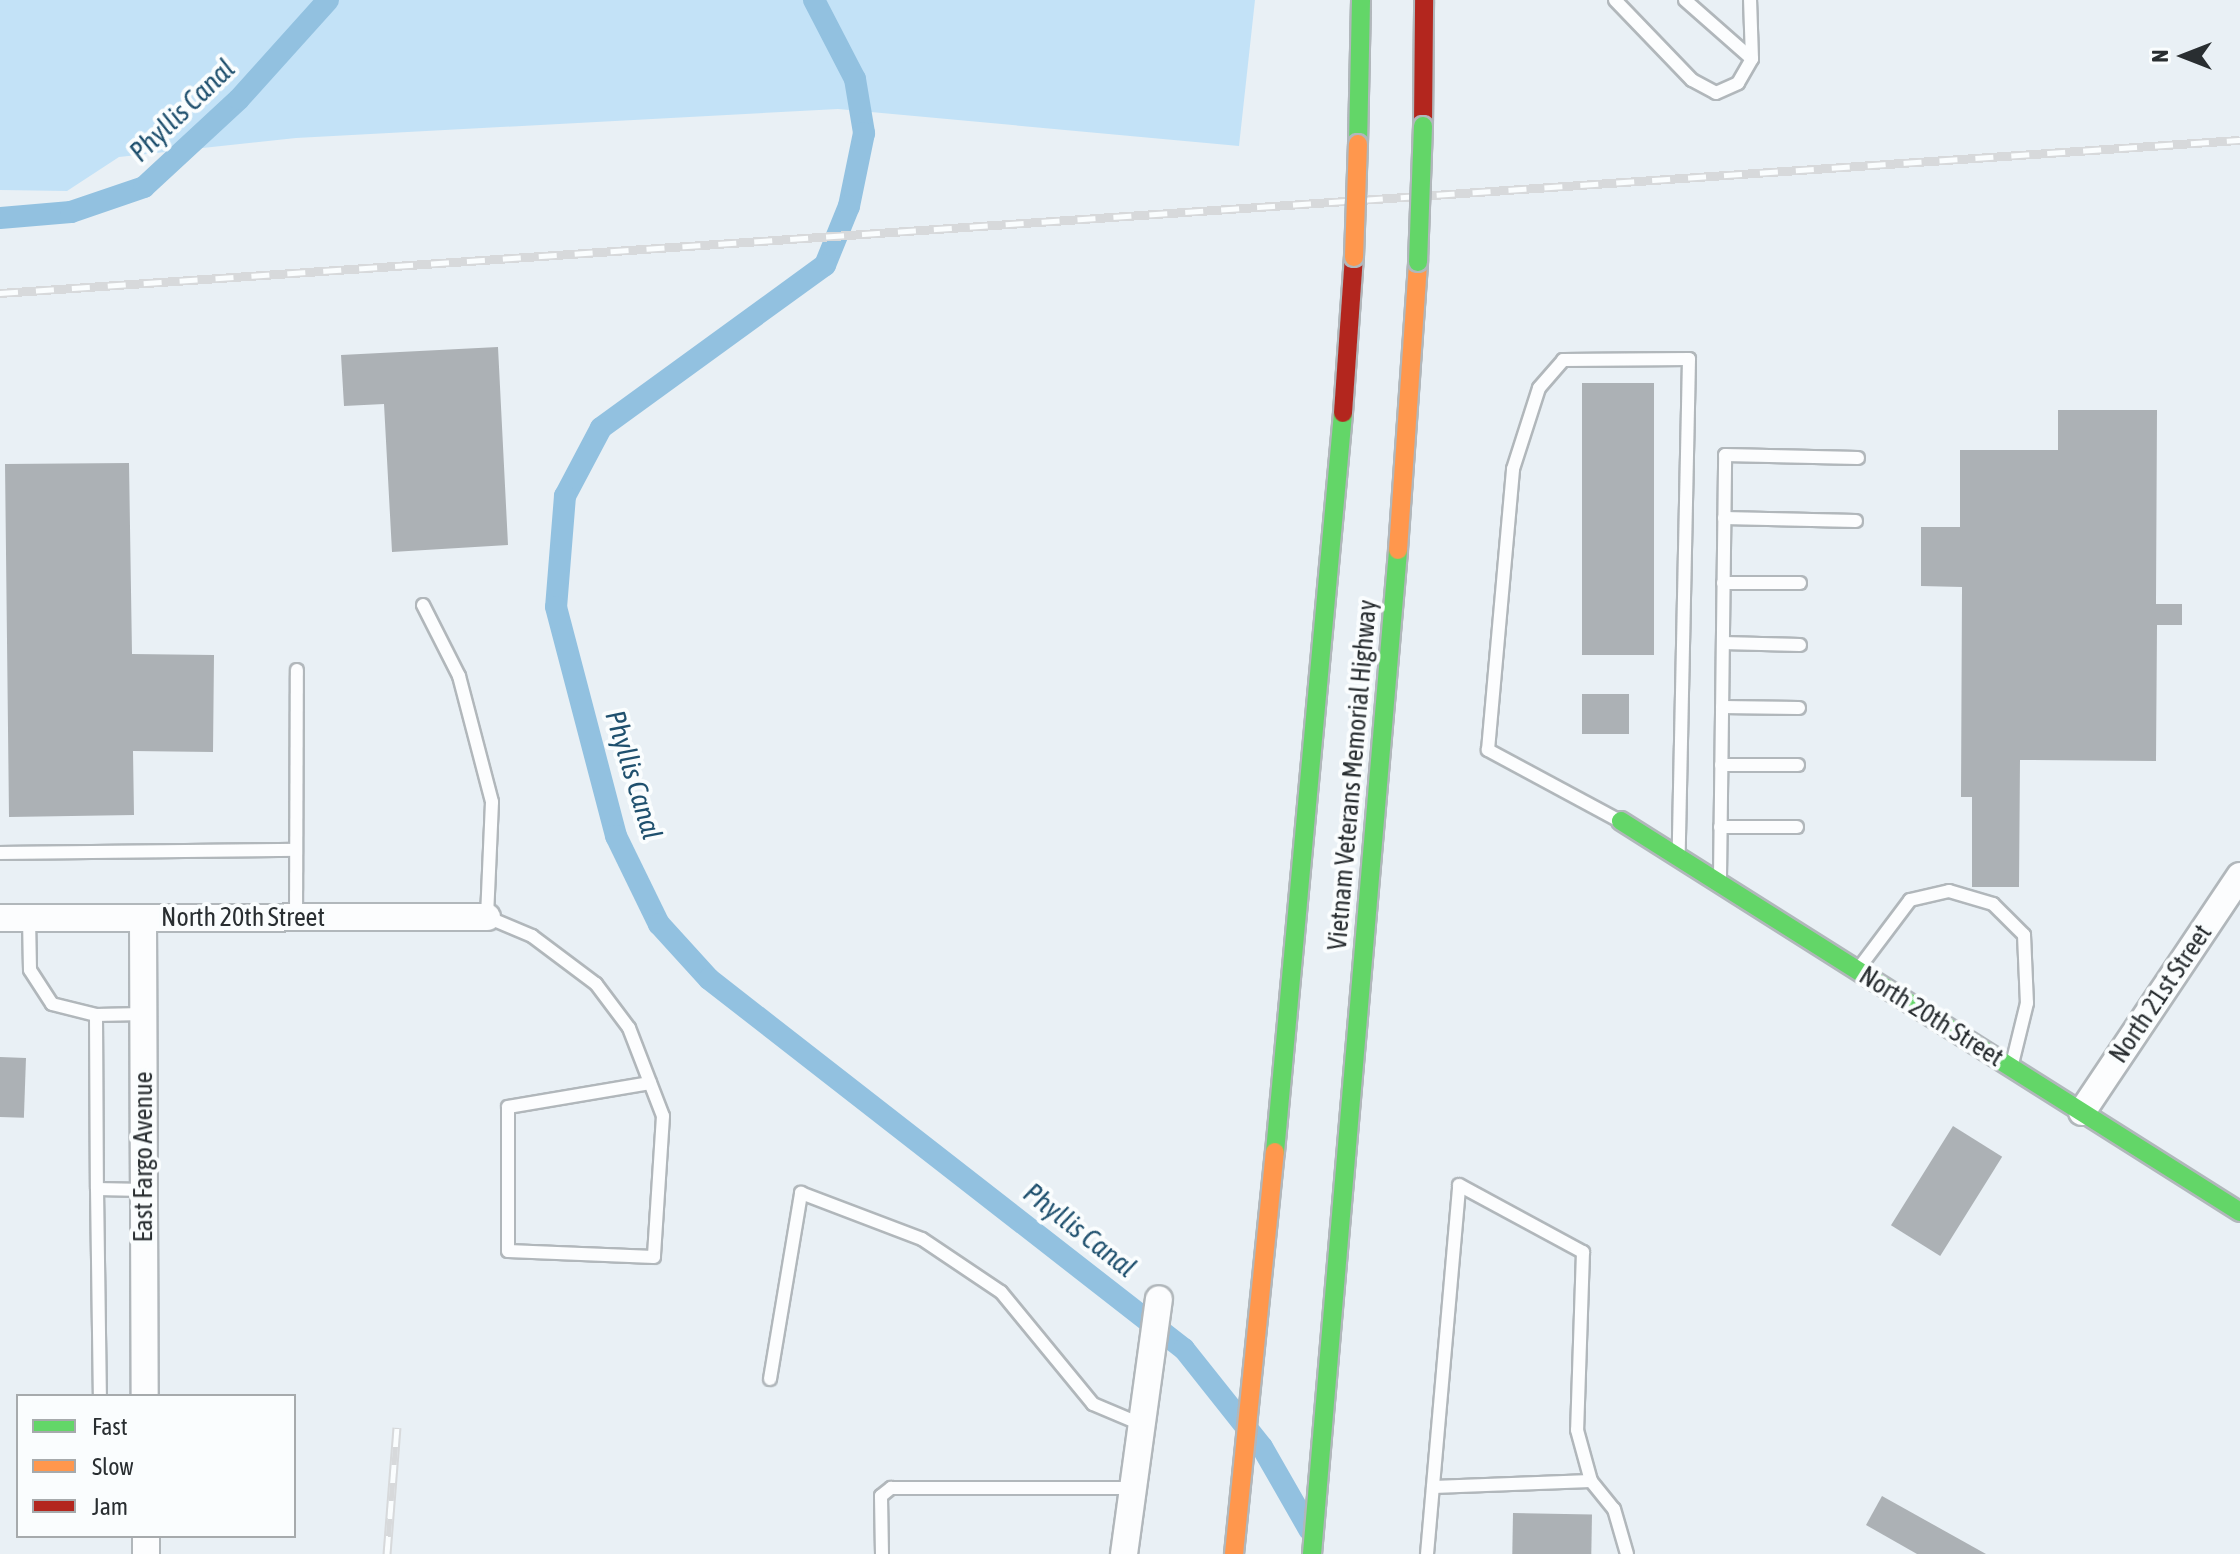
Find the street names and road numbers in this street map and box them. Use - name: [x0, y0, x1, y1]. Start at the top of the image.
- street label: Vietnam Veterans Memorial Highway: [1322, 598, 1384, 952]
- street label: North 20th Street: [161, 902, 325, 934]
- street label: North 21st Street: [2103, 919, 2219, 1069]
- street label: North 20th Street: [1853, 960, 2009, 1074]
- street label: East Fargo Avenue: [128, 1072, 160, 1242]

